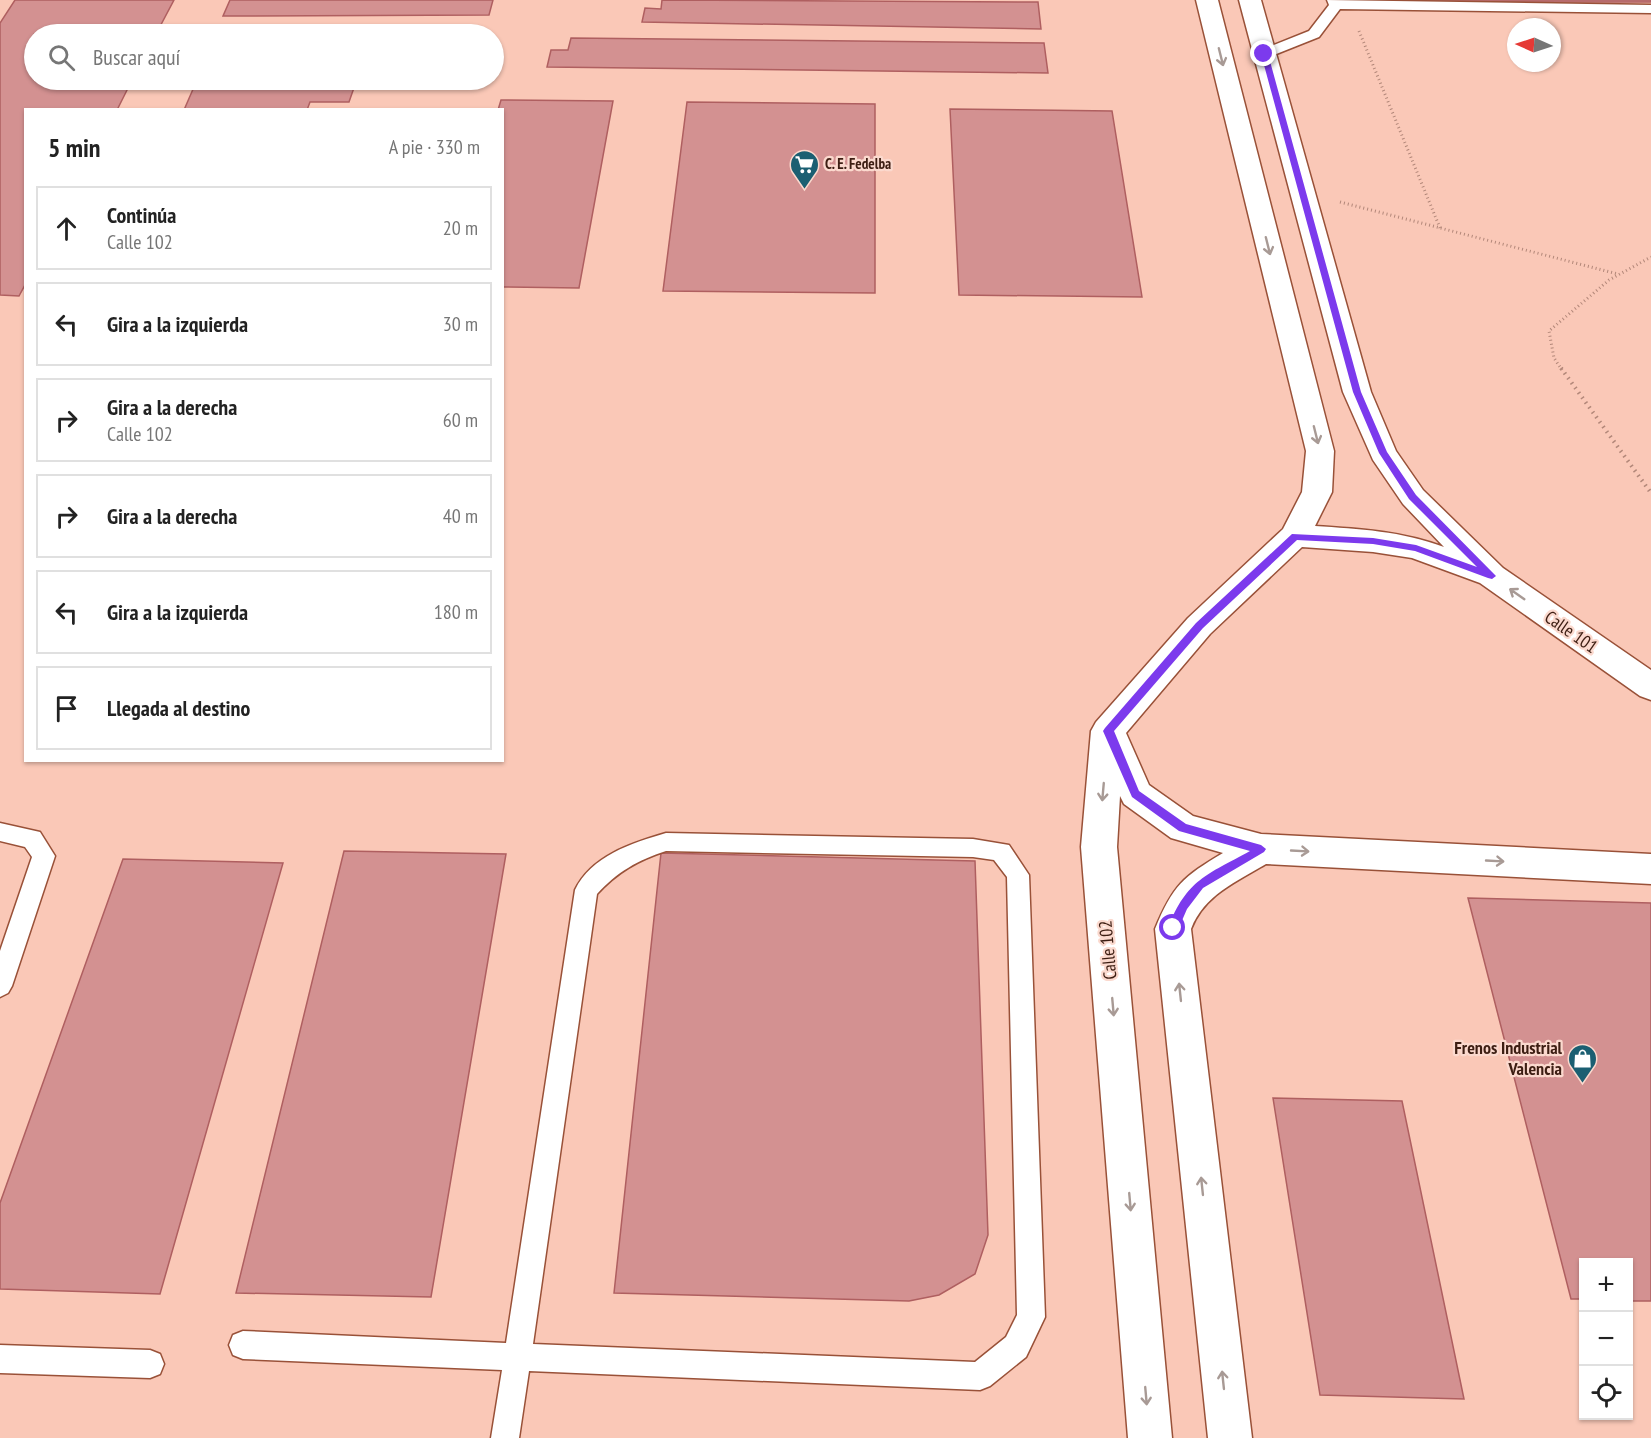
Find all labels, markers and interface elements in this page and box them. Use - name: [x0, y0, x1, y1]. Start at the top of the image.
- north arrow: [1507, 18, 1561, 72]
- search box: [24, 24, 504, 90]
- route end: [1250, 40, 1276, 66]
- icon: search: [45, 41, 78, 74]
- text: Buscar aquí: [93, 43, 180, 71]
- one-way arrow: [1216, 47, 1228, 66]
- text: 5 min: [48, 131, 101, 164]
- text: A pie · 330 m: [389, 134, 480, 160]
- supermarket icon: C. E. Fedelba: [788, 148, 820, 190]
- place label: C. E. Fedelba: [825, 154, 891, 173]
- text: Continúa: [107, 201, 176, 229]
- icon: ahead: [50, 212, 83, 245]
- text: 20 m: [443, 215, 478, 241]
- text: Calle 102: [107, 229, 173, 255]
- one-way arrow: [1263, 236, 1275, 255]
- icon: left: [50, 308, 83, 341]
- text: Gira a la izquierda: [107, 310, 248, 338]
- text: 30 m: [443, 311, 478, 337]
- text: Gira a la derecha: [107, 393, 237, 421]
- icon: right: [50, 404, 83, 437]
- text: 60 m: [443, 407, 478, 433]
- text: Calle 102: [107, 421, 173, 447]
- one-way arrow: [1310, 425, 1322, 444]
- icon: right: [50, 500, 83, 533]
- text: Gira a la derecha: [107, 502, 237, 530]
- text: 40 m: [443, 503, 478, 529]
- one-way arrow: [1509, 588, 1526, 600]
- icon: left: [50, 596, 83, 629]
- text: Gira a la izquierda: [107, 598, 248, 626]
- text: 180 m: [434, 599, 478, 625]
- street label: Calle 101: [1540, 605, 1602, 658]
- icon: arrive: [50, 692, 83, 725]
- text: Llegada al destino: [107, 694, 250, 722]
- one-way arrow: [1098, 782, 1109, 802]
- one-way arrow: [1290, 846, 1310, 857]
- one-way arrow: [1485, 855, 1505, 866]
- route start: [1159, 914, 1185, 940]
- street label: Calle 102: [1093, 920, 1122, 981]
- one-way arrow: [1175, 983, 1186, 1003]
- one-way arrow: [1108, 997, 1119, 1017]
- place label: Frenos Industrial Valencia: [1454, 1036, 1563, 1080]
- shop icon: Frenos Industrial Valencia: [1567, 1042, 1599, 1084]
- one-way arrow: [1196, 1177, 1207, 1196]
- one-way arrow: [1125, 1191, 1136, 1211]
- map controls: [1579, 1258, 1633, 1420]
- button: +: [1579, 1258, 1633, 1312]
- button: −: [1579, 1312, 1633, 1366]
- button: locate: [1579, 1366, 1633, 1420]
- one-way arrow: [1218, 1370, 1229, 1390]
- one-way arrow: [1141, 1385, 1152, 1405]

